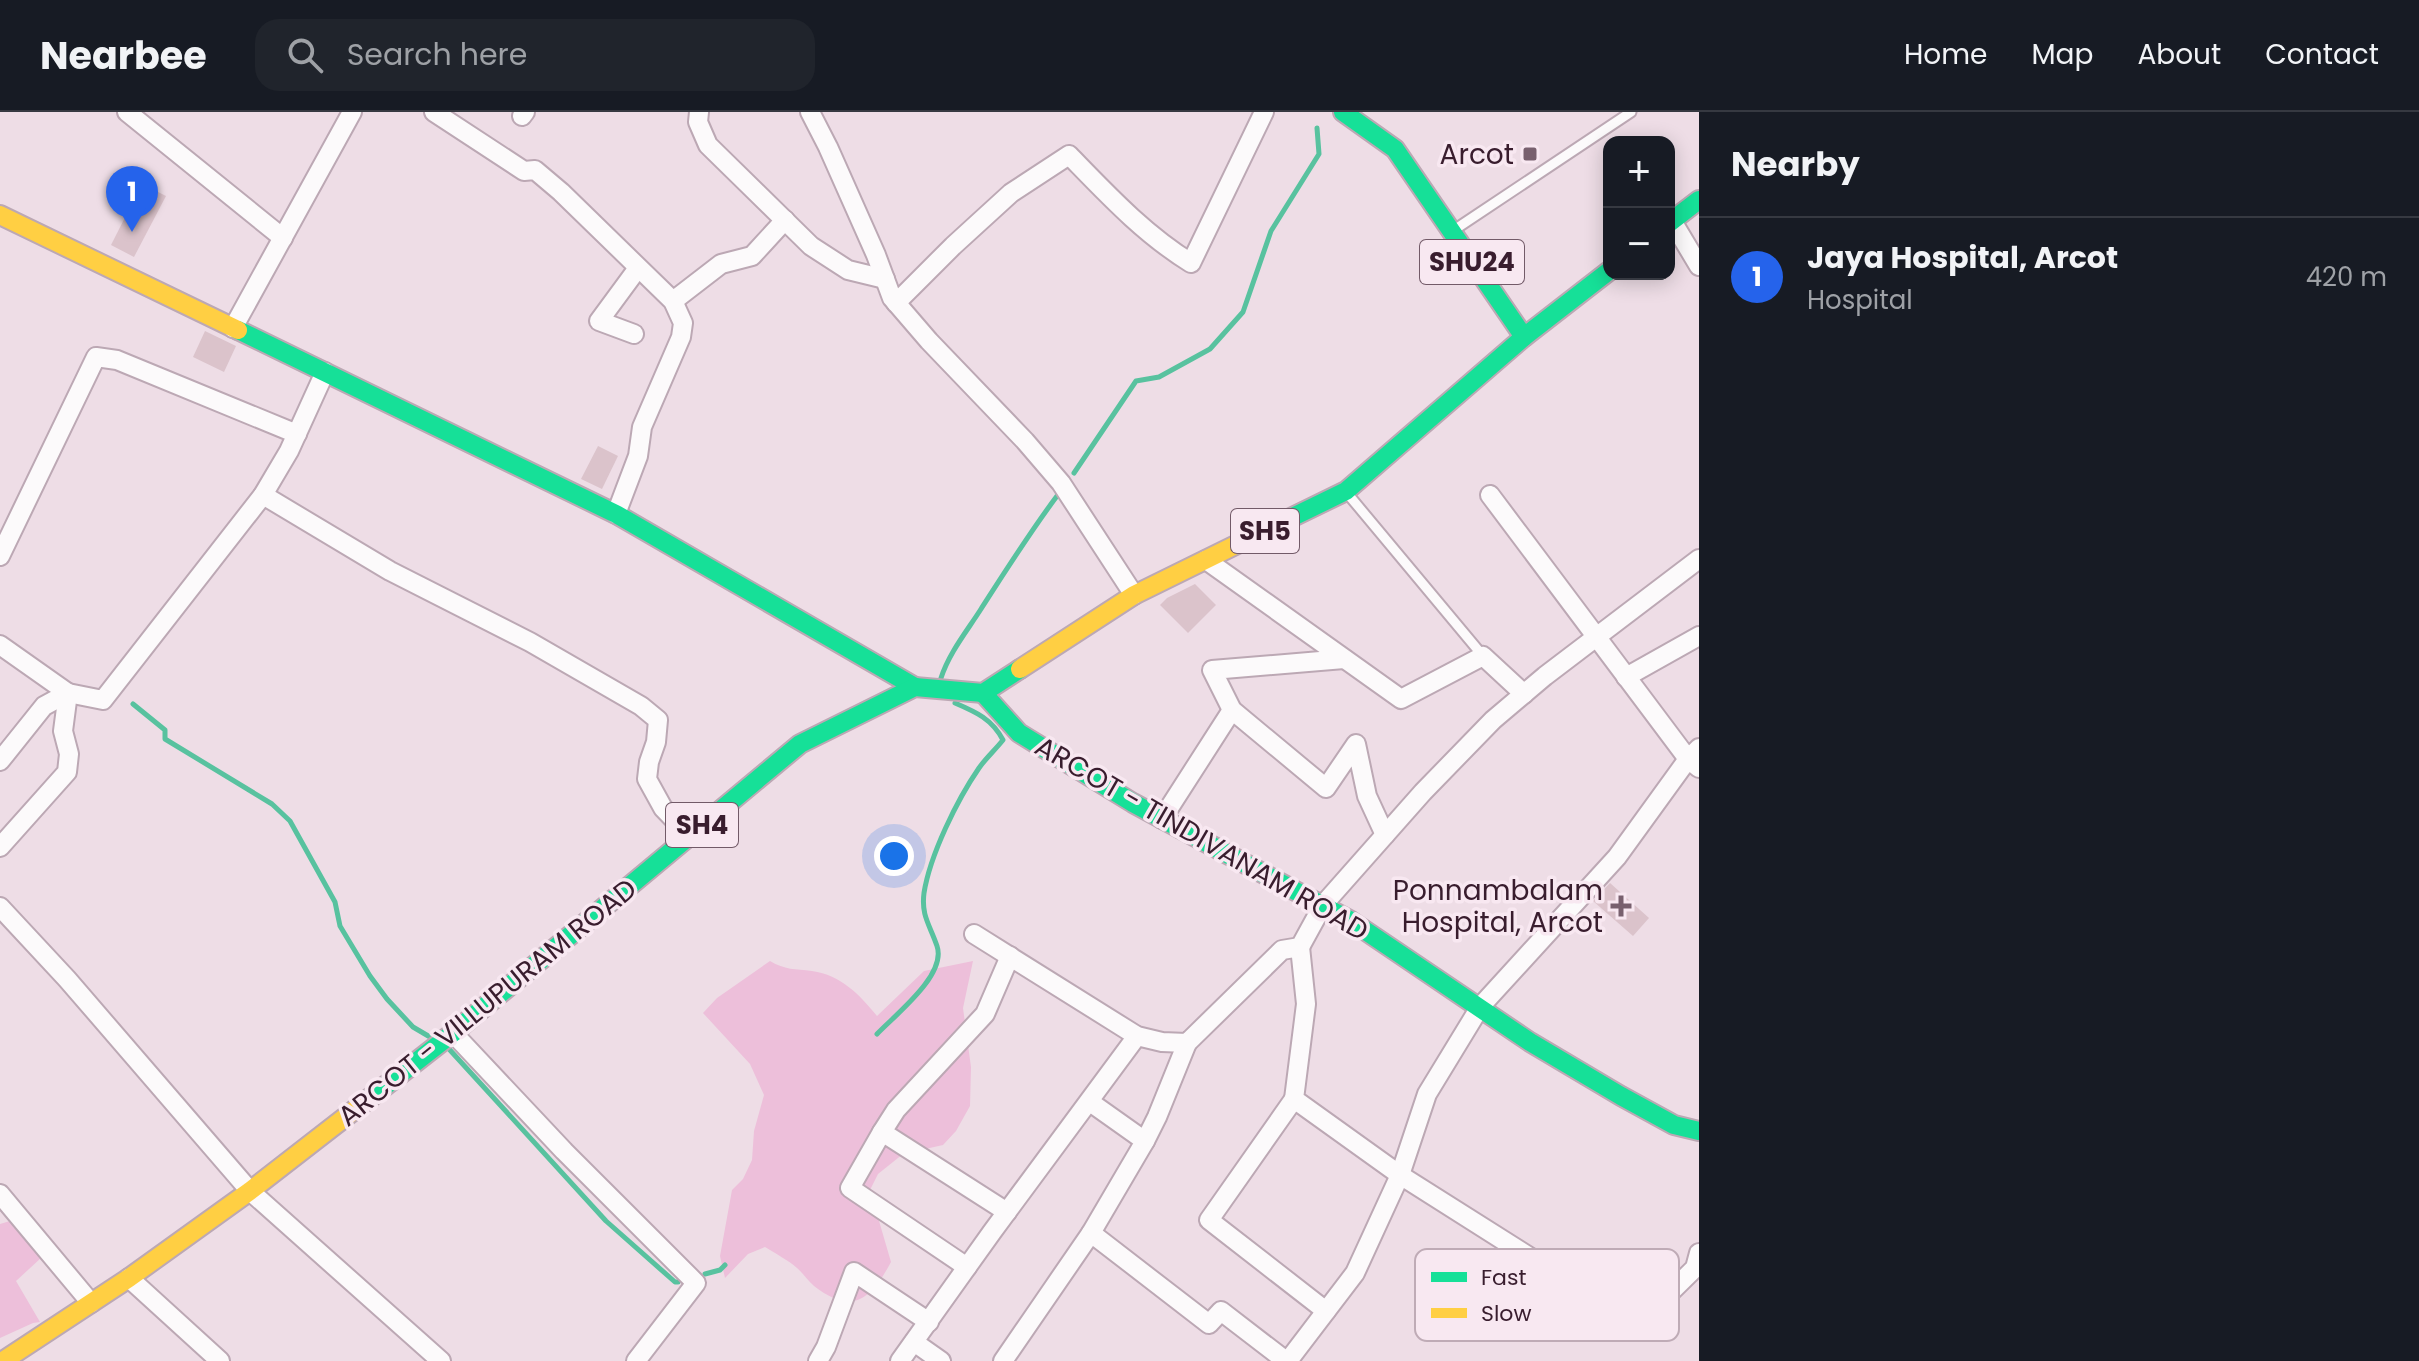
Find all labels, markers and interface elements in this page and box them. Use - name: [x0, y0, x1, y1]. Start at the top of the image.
- search box: [255, 19, 815, 91]
- text: Nearbee: [40, 29, 207, 82]
- icon: search: [283, 33, 327, 77]
- text: Search here: [347, 33, 527, 76]
- text: Home: [1904, 35, 1987, 74]
- text: Map: [2031, 35, 2093, 74]
- text: About: [2137, 35, 2221, 74]
- text: Contact: [2265, 35, 2379, 74]
- place label: Arcot: [1440, 135, 1514, 174]
- map controls: [1603, 136, 1675, 280]
- button: +: [1603, 136, 1675, 208]
- text: Nearby: [1731, 140, 1860, 188]
- marker: Arcot: [1521, 145, 1539, 163]
- pin: 1: [106, 166, 158, 232]
- button: −: [1603, 208, 1675, 280]
- text: Jaya Hospital, Arcot: [1807, 236, 2118, 279]
- road number: SHU24: [1420, 240, 1524, 284]
- text: 1: [1752, 259, 1762, 295]
- text: 420 m: [2306, 259, 2387, 295]
- text: Hospital: [1807, 282, 1913, 318]
- road number: SH5: [1231, 509, 1299, 553]
- street label: ARCOT - TINDIVANAM ROAD: [1028, 727, 1376, 950]
- road number: SH4: [666, 803, 738, 847]
- your location: [874, 836, 914, 876]
- street label: ARCOT - VILLUPURAM ROAD: [330, 869, 645, 1135]
- place label: Ponnambalam Hospital, Arcot: [1393, 871, 1603, 942]
- marker: Ponnambalam Hospital, Arcot: [1610, 895, 1632, 917]
- legend: [1415, 1249, 1679, 1341]
- text: Fast: [1481, 1262, 1526, 1293]
- text: Slow: [1481, 1298, 1531, 1329]

